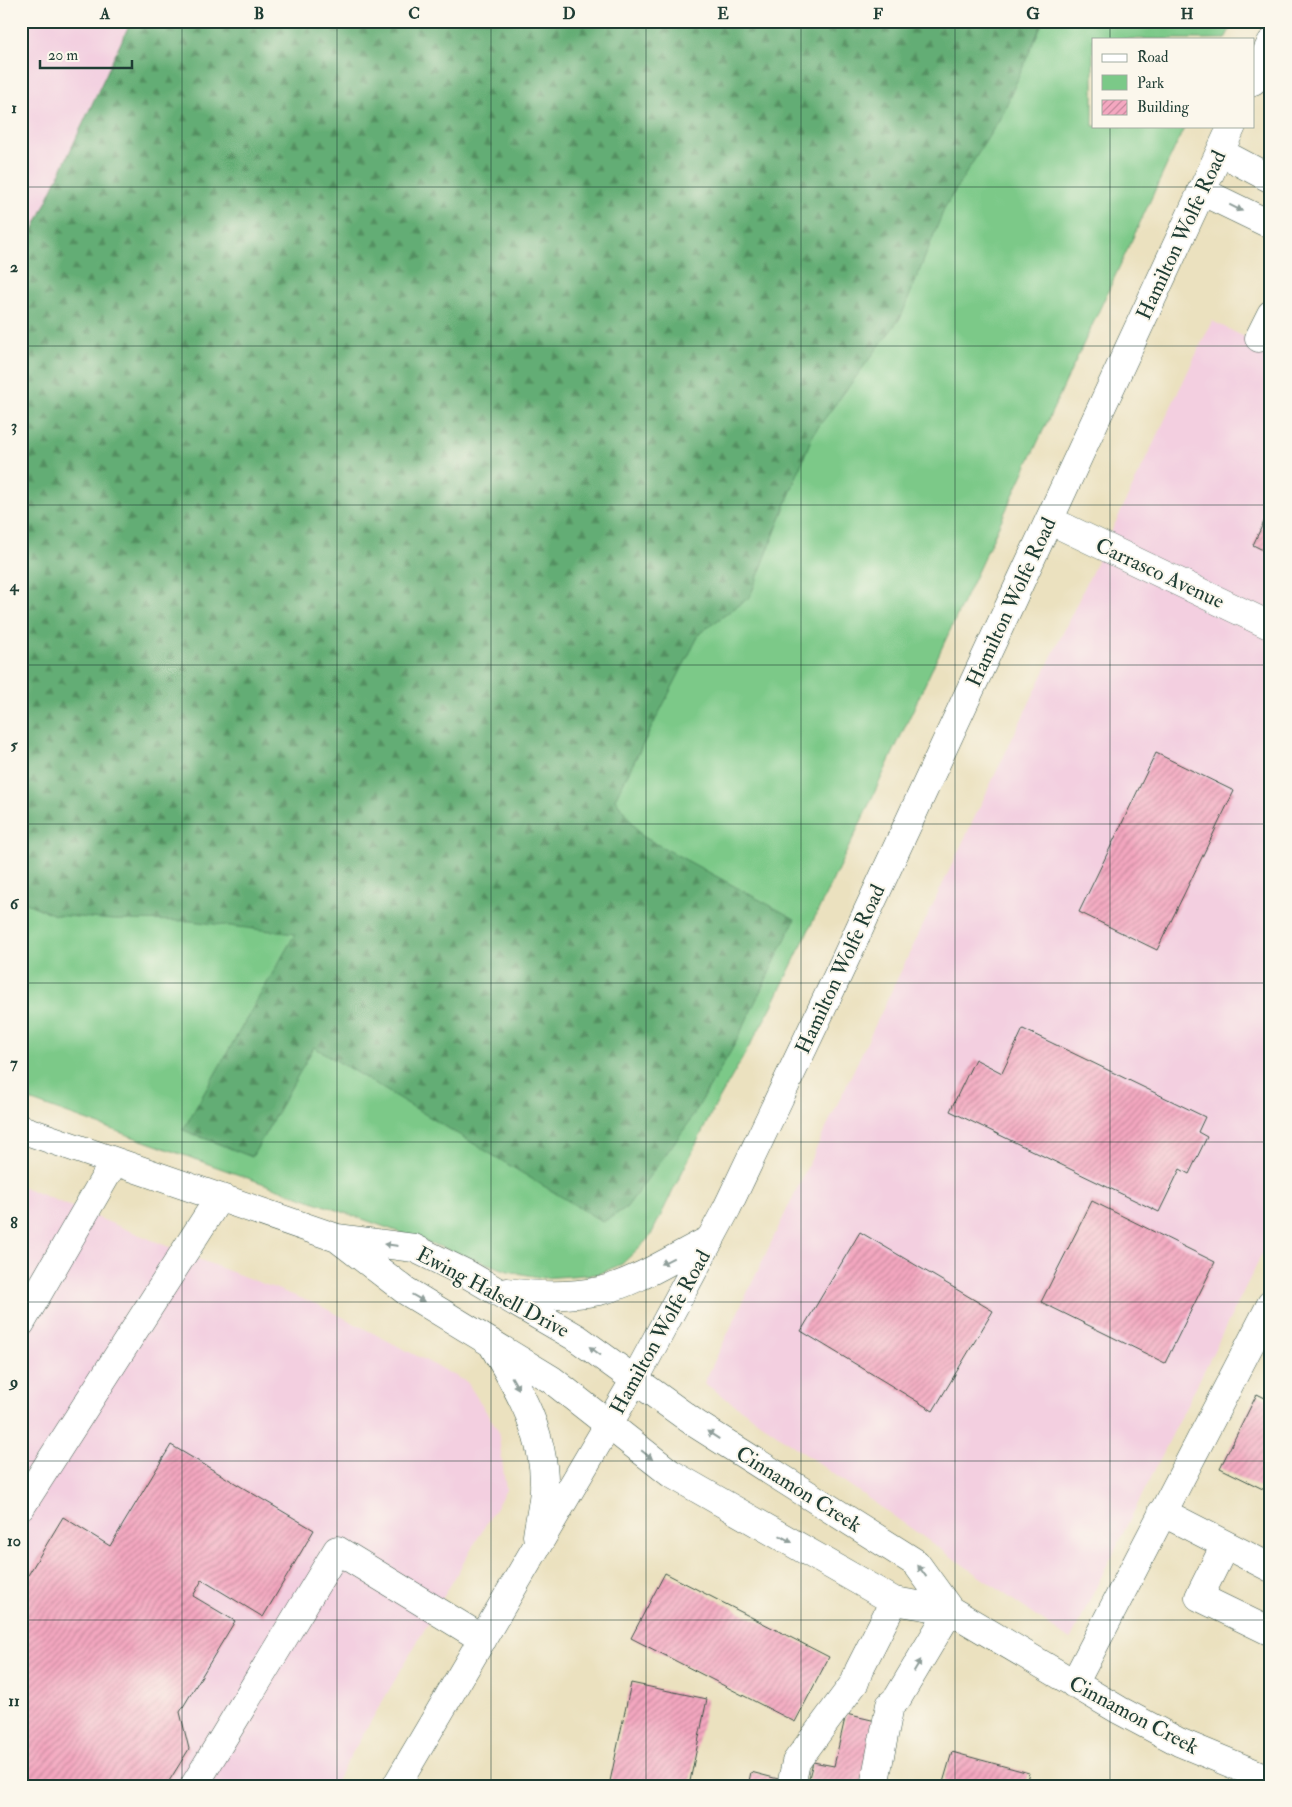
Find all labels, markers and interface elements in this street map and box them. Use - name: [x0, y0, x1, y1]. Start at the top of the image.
- text: A: [99, 4, 111, 24]
- text: B: [254, 4, 264, 24]
- text: C: [408, 4, 420, 24]
- text: D: [562, 4, 576, 24]
- text: E: [717, 4, 729, 24]
- text: F: [873, 4, 883, 24]
- text: G: [1026, 4, 1040, 24]
- text: H: [1180, 4, 1194, 24]
- scale bar: [40, 38, 132, 70]
- legend: [1092, 38, 1254, 128]
- text: 20 m: [48, 46, 78, 65]
- text: Road: [1137, 48, 1169, 67]
- text: Park: [1137, 74, 1164, 93]
- text: 1: [11, 98, 17, 118]
- text: Building: [1137, 98, 1189, 117]
- street label: Hamilton Wolfe Road: [1130, 146, 1233, 324]
- one-way arrow: [1228, 204, 1243, 213]
- text: 2: [10, 257, 18, 277]
- text: 3: [11, 416, 17, 436]
- street label: Hamilton Wolfe Road: [960, 513, 1063, 691]
- street label: Carrasco Avenue: [1091, 532, 1229, 615]
- text: 4: [9, 576, 20, 596]
- text: 5: [10, 735, 18, 755]
- street label: Hamilton Wolfe Road: [789, 880, 892, 1058]
- text: 6: [10, 894, 20, 914]
- text: 7: [10, 1053, 18, 1073]
- text: 8: [10, 1213, 18, 1233]
- one-way arrow: [383, 1241, 399, 1249]
- street label: Ewing Halsell Drive: [412, 1241, 574, 1344]
- street label: Hamilton Wolfe Road: [604, 1245, 717, 1419]
- one-way arrow: [660, 1257, 674, 1265]
- one-way arrow: [411, 1294, 426, 1302]
- one-way arrow: [589, 1346, 602, 1357]
- text: 9: [8, 1372, 18, 1392]
- one-way arrow: [510, 1376, 519, 1389]
- one-way arrow: [706, 1430, 719, 1439]
- street label: Cinnamon Creek: [731, 1440, 867, 1539]
- one-way arrow: [640, 1450, 653, 1461]
- text: 10: [7, 1531, 21, 1551]
- one-way arrow: [779, 1535, 793, 1544]
- one-way arrow: [917, 1564, 927, 1577]
- one-way arrow: [913, 1659, 922, 1672]
- street label: Cinnamon Creek: [1064, 1670, 1203, 1761]
- text: 11: [8, 1691, 20, 1711]

